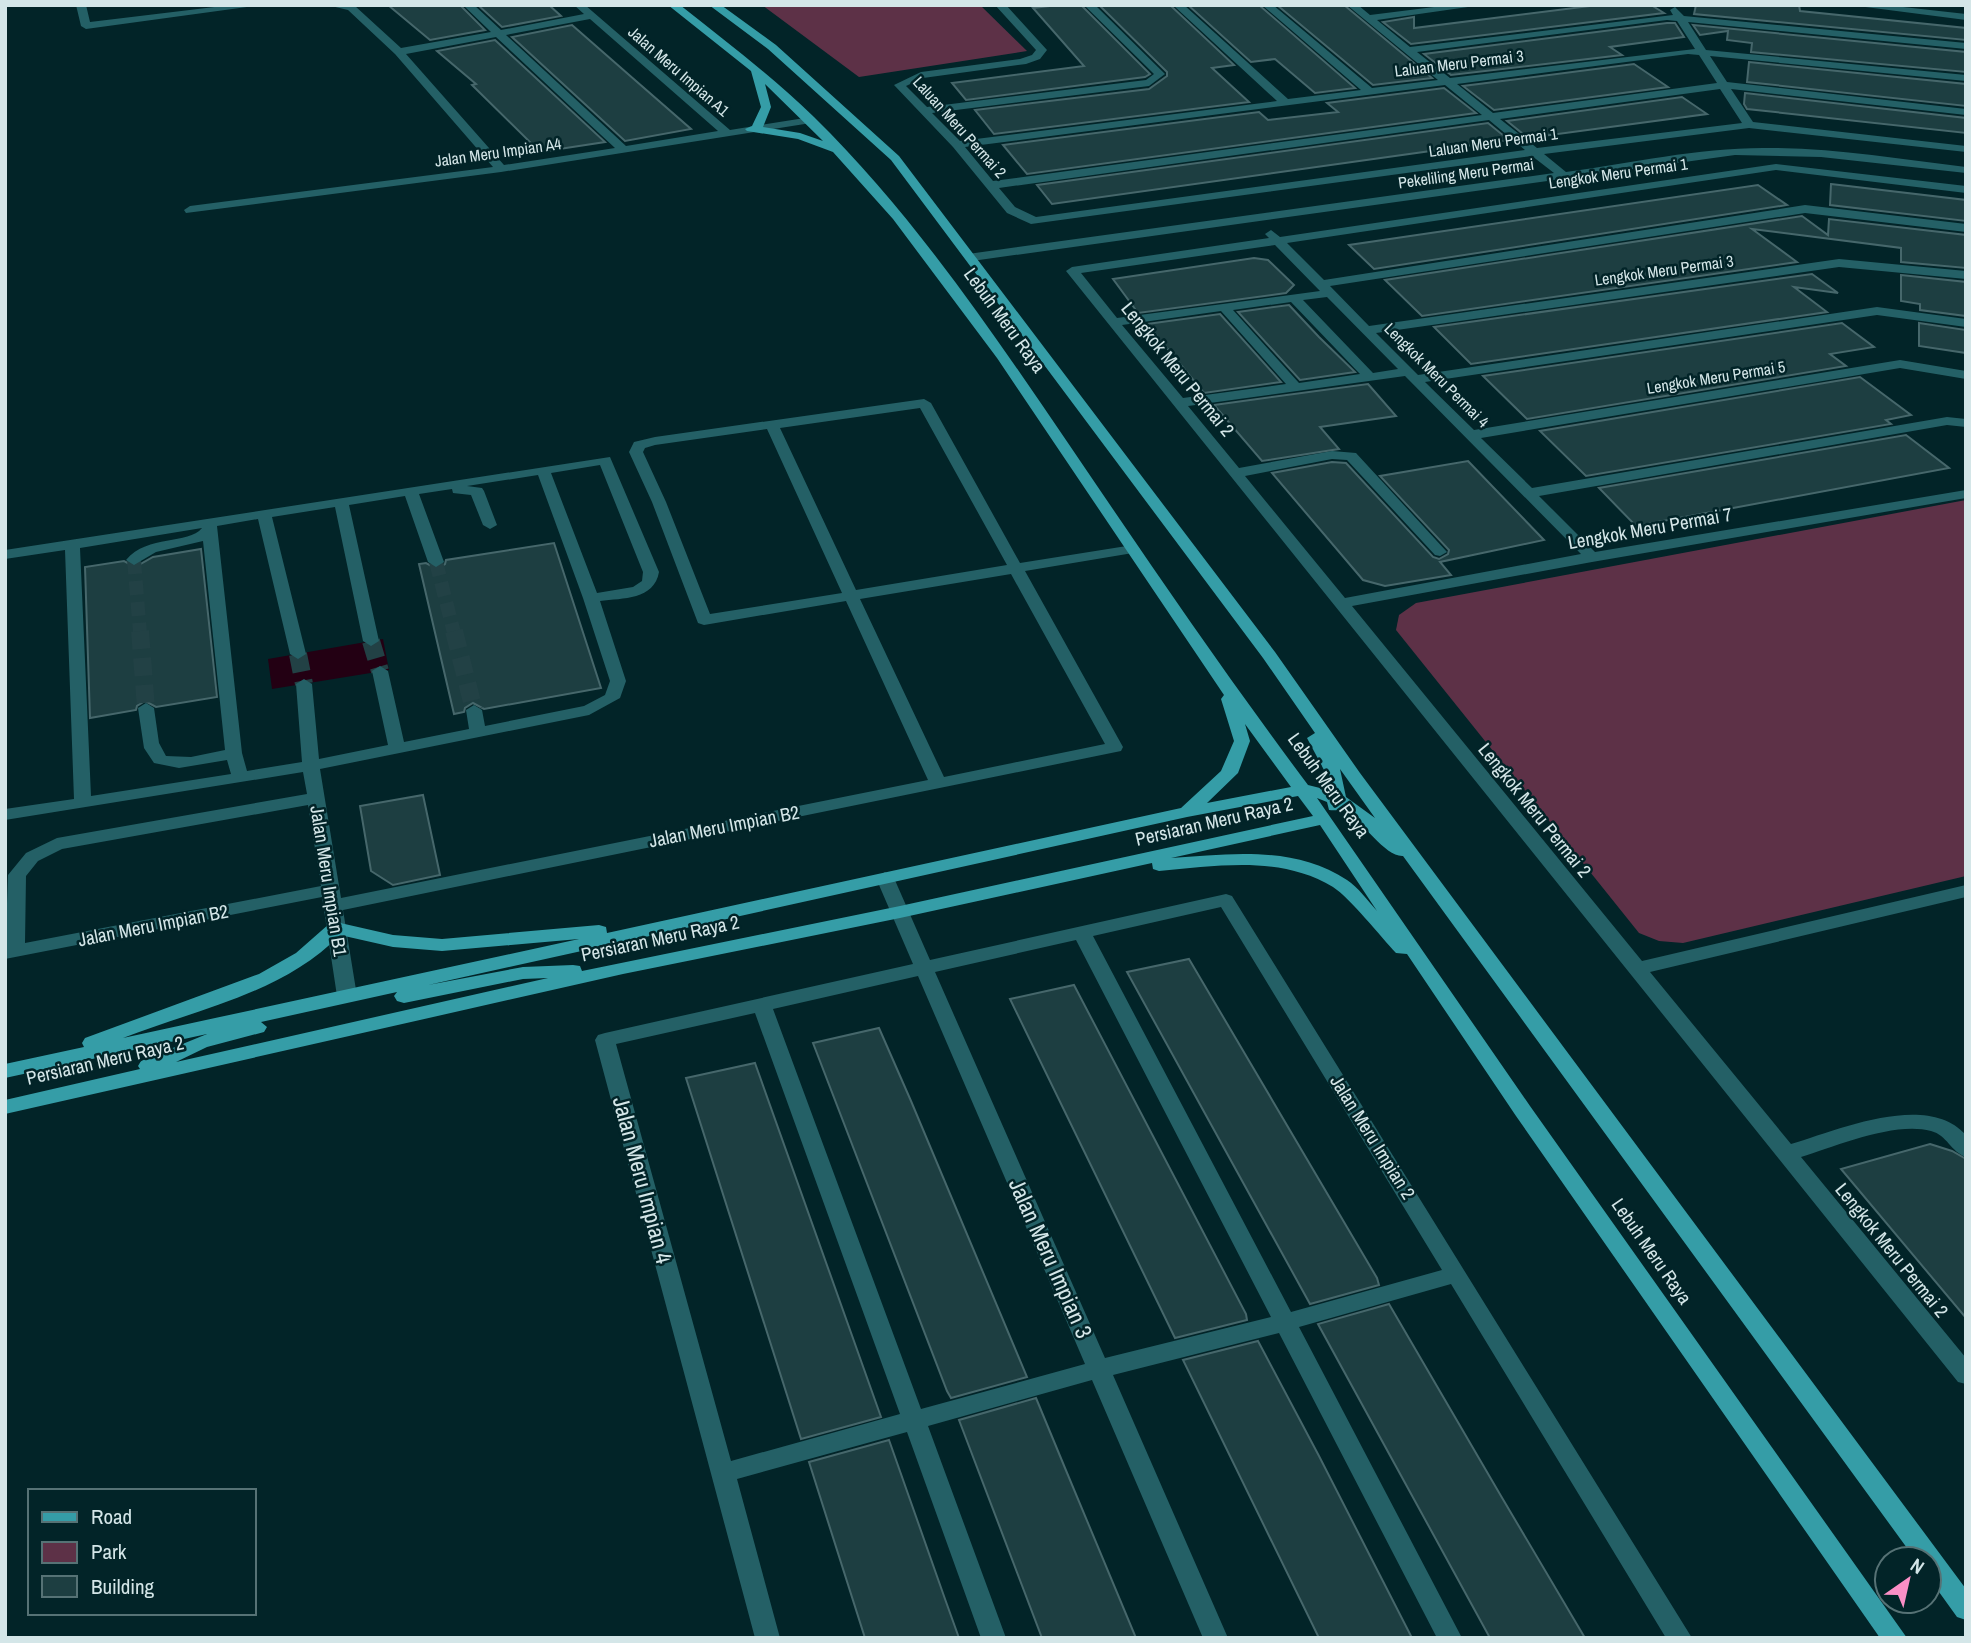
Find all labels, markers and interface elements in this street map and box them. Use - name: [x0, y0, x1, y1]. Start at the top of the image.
- street label: Jalan Meru Impian A1: [624, 21, 735, 122]
- street label: Laluan Meru Permai 3: [1393, 44, 1525, 82]
- street label: Laluan Meru Permai 2: [908, 71, 1012, 183]
- street label: Laluan Meru Permai 1: [1427, 122, 1559, 162]
- street label: Jalan Meru Impian A4: [433, 132, 563, 172]
- street label: Lengkok Meru Permai 1: [1547, 152, 1690, 194]
- street label: Pekeliling Meru Permai: [1397, 153, 1535, 193]
- street label: Lengkok Meru Permai 3: [1593, 249, 1735, 291]
- street label: Lebuh Meru Raya: [958, 262, 1052, 378]
- street label: Lengkok Meru Permai 2: [1116, 296, 1240, 442]
- street label: Lengkok Meru Permai 4: [1380, 318, 1494, 432]
- street label: Lengkok Meru Permai 5: [1645, 355, 1787, 399]
- street label: Lengkok Meru Permai 7: [1566, 501, 1734, 555]
- street label: Lebuh Meru Raya: [1282, 727, 1376, 843]
- street label: Lengkok Meru Permai 2: [1473, 737, 1597, 883]
- street label: Persiaran Meru Raya 2: [1133, 790, 1295, 852]
- street label: Jalan Meru Impian B2: [647, 799, 801, 853]
- street label: Jalan Meru Impian B1: [304, 804, 354, 959]
- street label: Jalan Meru Impian B2: [76, 898, 230, 952]
- street label: Persiaran Meru Raya 2: [579, 909, 741, 967]
- street label: Persiaran Meru Raya 2: [24, 1029, 186, 1091]
- street label: Jalan Meru Impian 2: [1324, 1070, 1422, 1204]
- street label: Jalan Meru Impian 4: [606, 1093, 680, 1268]
- street label: Jalan Meru Impian 3: [1002, 1173, 1100, 1343]
- street label: Lengkok Meru Permai 2: [1830, 1177, 1954, 1323]
- street label: Lebuh Meru Raya: [1606, 1193, 1698, 1309]
- legend: [28, 1489, 256, 1615]
- text: Road: [91, 1502, 132, 1531]
- text: Park: [91, 1537, 127, 1566]
- north arrow: [1873, 1545, 1943, 1615]
- text: N: [1906, 1552, 1929, 1580]
- text: Building: [91, 1572, 155, 1601]

